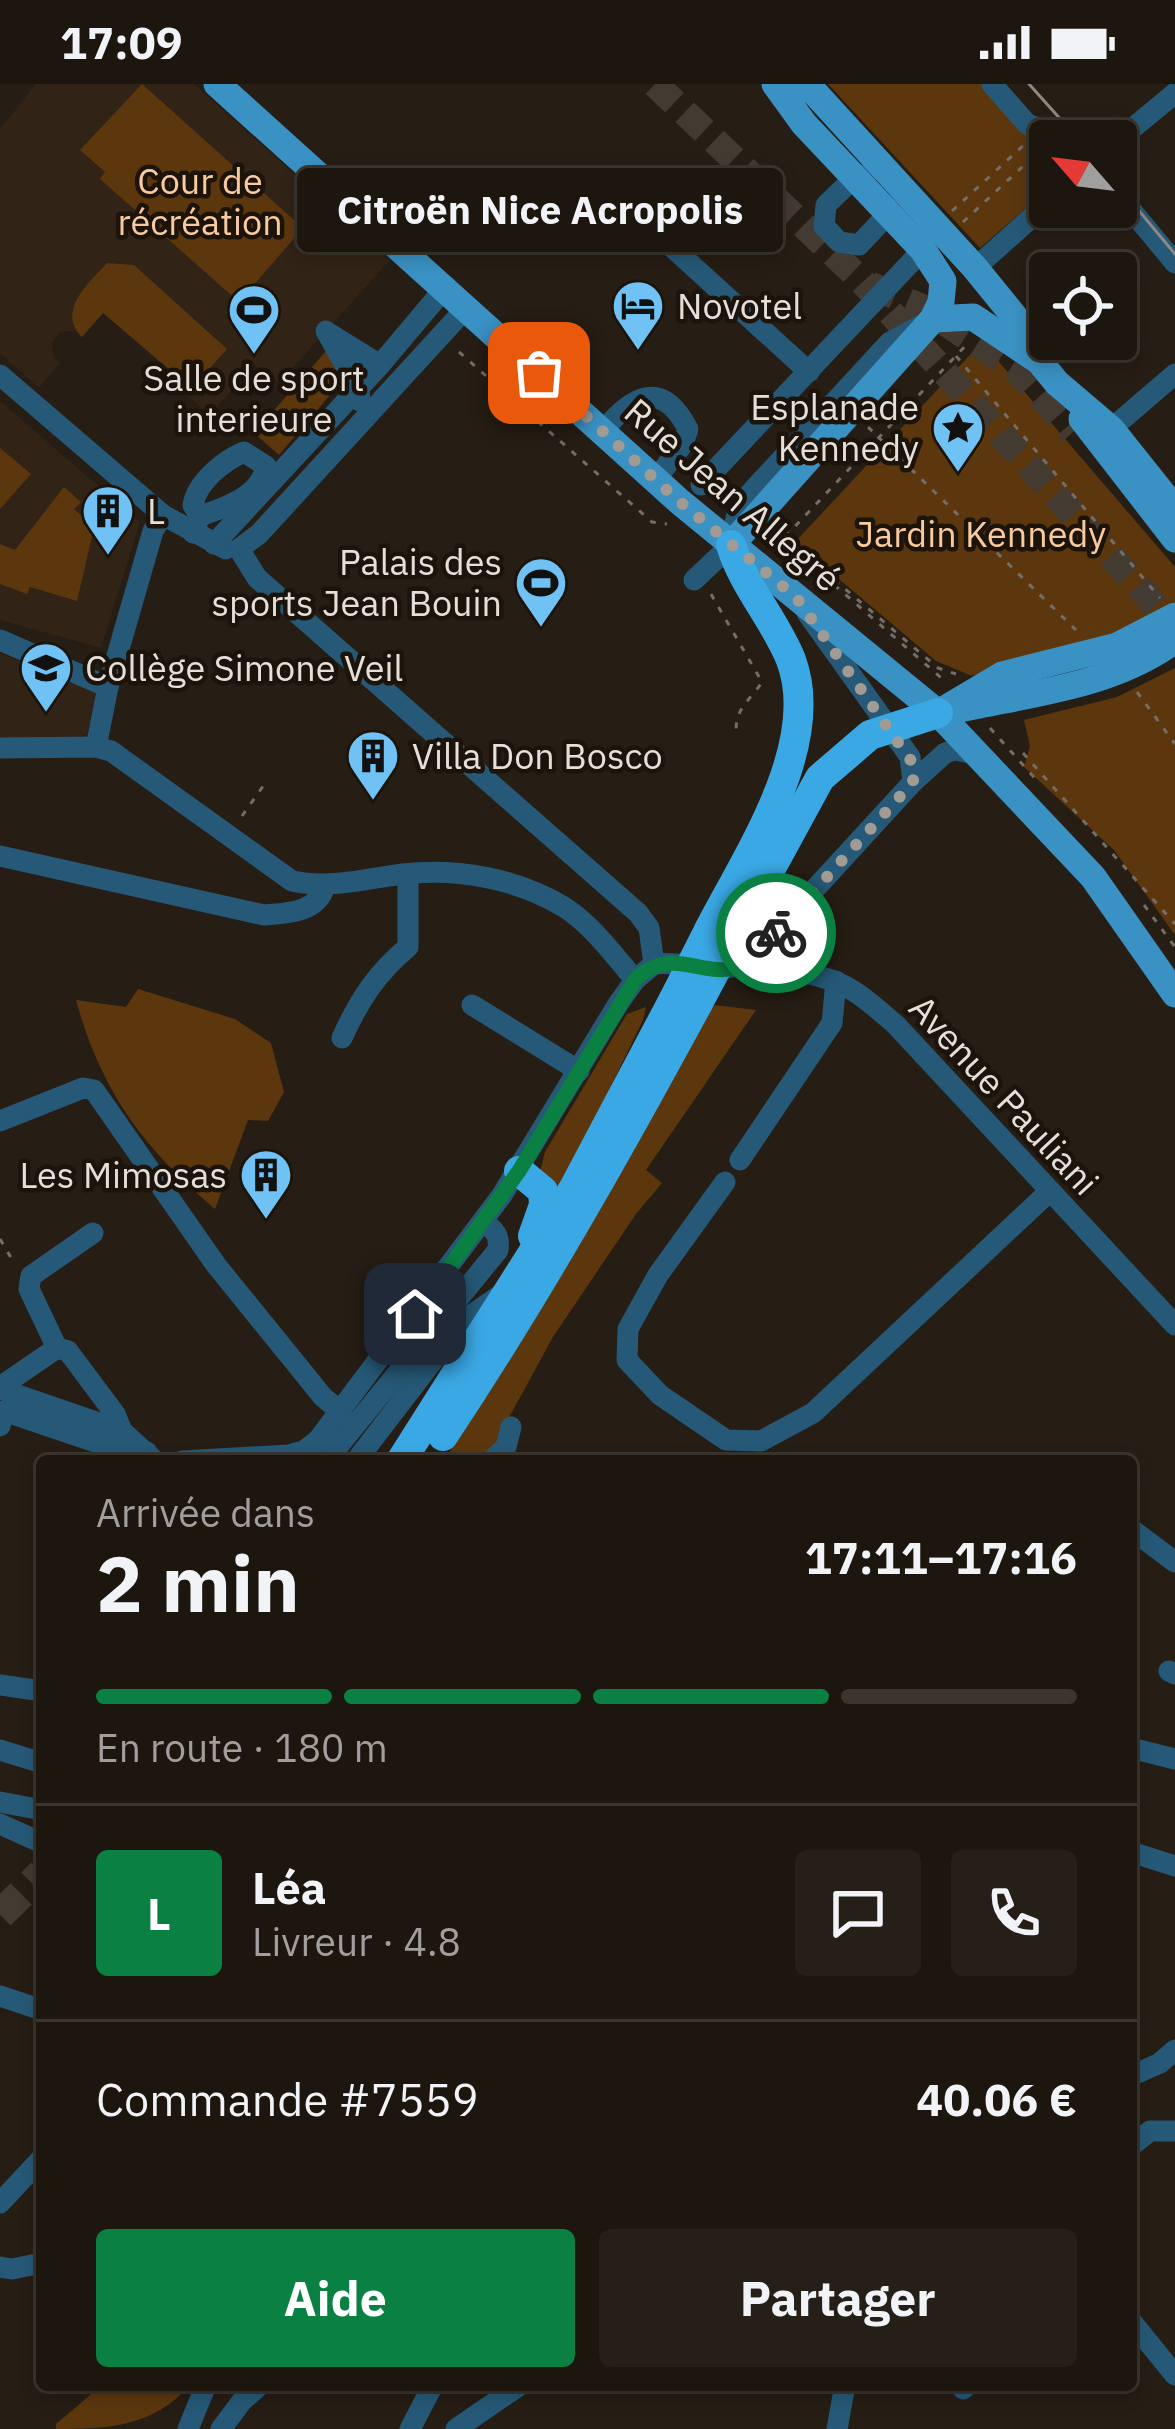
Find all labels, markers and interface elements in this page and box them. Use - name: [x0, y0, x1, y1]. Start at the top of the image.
- text: 17:09: [60, 13, 183, 71]
- north arrow: [1029, 120, 1137, 228]
- map controls: [1029, 120, 1137, 360]
- park label: Cour de récréation: [117, 157, 283, 245]
- callout: Citroën Nice Acropolis: [296, 169, 782, 253]
- text: Citroën Nice Acropolis: [337, 184, 743, 235]
- button: locate: [1029, 252, 1137, 360]
- hotel icon: Novotel: [610, 278, 666, 352]
- sports icon: Salle de sport interieure: [226, 282, 282, 356]
- place label: Novotel: [677, 282, 802, 329]
- pin: [488, 322, 590, 424]
- icon: bag: [506, 340, 572, 406]
- place label: Salle de sport interieure: [143, 354, 365, 442]
- place label: Esplanade Kennedy: [750, 383, 919, 471]
- street label: Rue Jean Allegré: [615, 388, 851, 602]
- place icon: Esplanade Kennedy: [930, 400, 986, 474]
- building icon: L: [80, 483, 136, 557]
- place label: L: [147, 487, 165, 534]
- park label: Jardin Kennedy: [856, 510, 1106, 557]
- place label: Palais des sports Jean Bouin: [212, 538, 502, 626]
- sports icon: Palais des sports Jean Bouin: [513, 555, 569, 629]
- school or university icon: Collège Simone Veil: [18, 640, 74, 714]
- place label: Collège Simone Veil: [85, 644, 403, 691]
- building icon: Villa Don Bosco: [345, 728, 401, 802]
- place label: Villa Don Bosco: [412, 732, 663, 779]
- courier: [716, 873, 836, 993]
- icon: bike: [743, 900, 809, 966]
- street label: Avenue Pauliani: [899, 985, 1109, 1205]
- building icon: Les Mimosas: [238, 1147, 294, 1221]
- place label: Les Mimosas: [19, 1151, 227, 1198]
- pin: [364, 1263, 466, 1365]
- icon: home: [382, 1281, 448, 1347]
- text: Arrivée dans: [96, 1487, 315, 1538]
- text: 17:11–17:16: [805, 1528, 1077, 1586]
- text: 2 min: [96, 1532, 300, 1633]
- text: En route · 180 m: [96, 1722, 388, 1773]
- button: chat: [795, 1850, 921, 1976]
- button: phone: [951, 1850, 1077, 1976]
- text: Léa: [252, 1858, 326, 1916]
- text: L: [147, 1884, 171, 1942]
- text: Livreur · 4.8: [252, 1916, 461, 1967]
- text: Commande #7559: [96, 2070, 479, 2128]
- text: 40.06 €: [916, 2070, 1077, 2128]
- button: Aide: [96, 2229, 575, 2367]
- button: Partager: [599, 2229, 1077, 2367]

